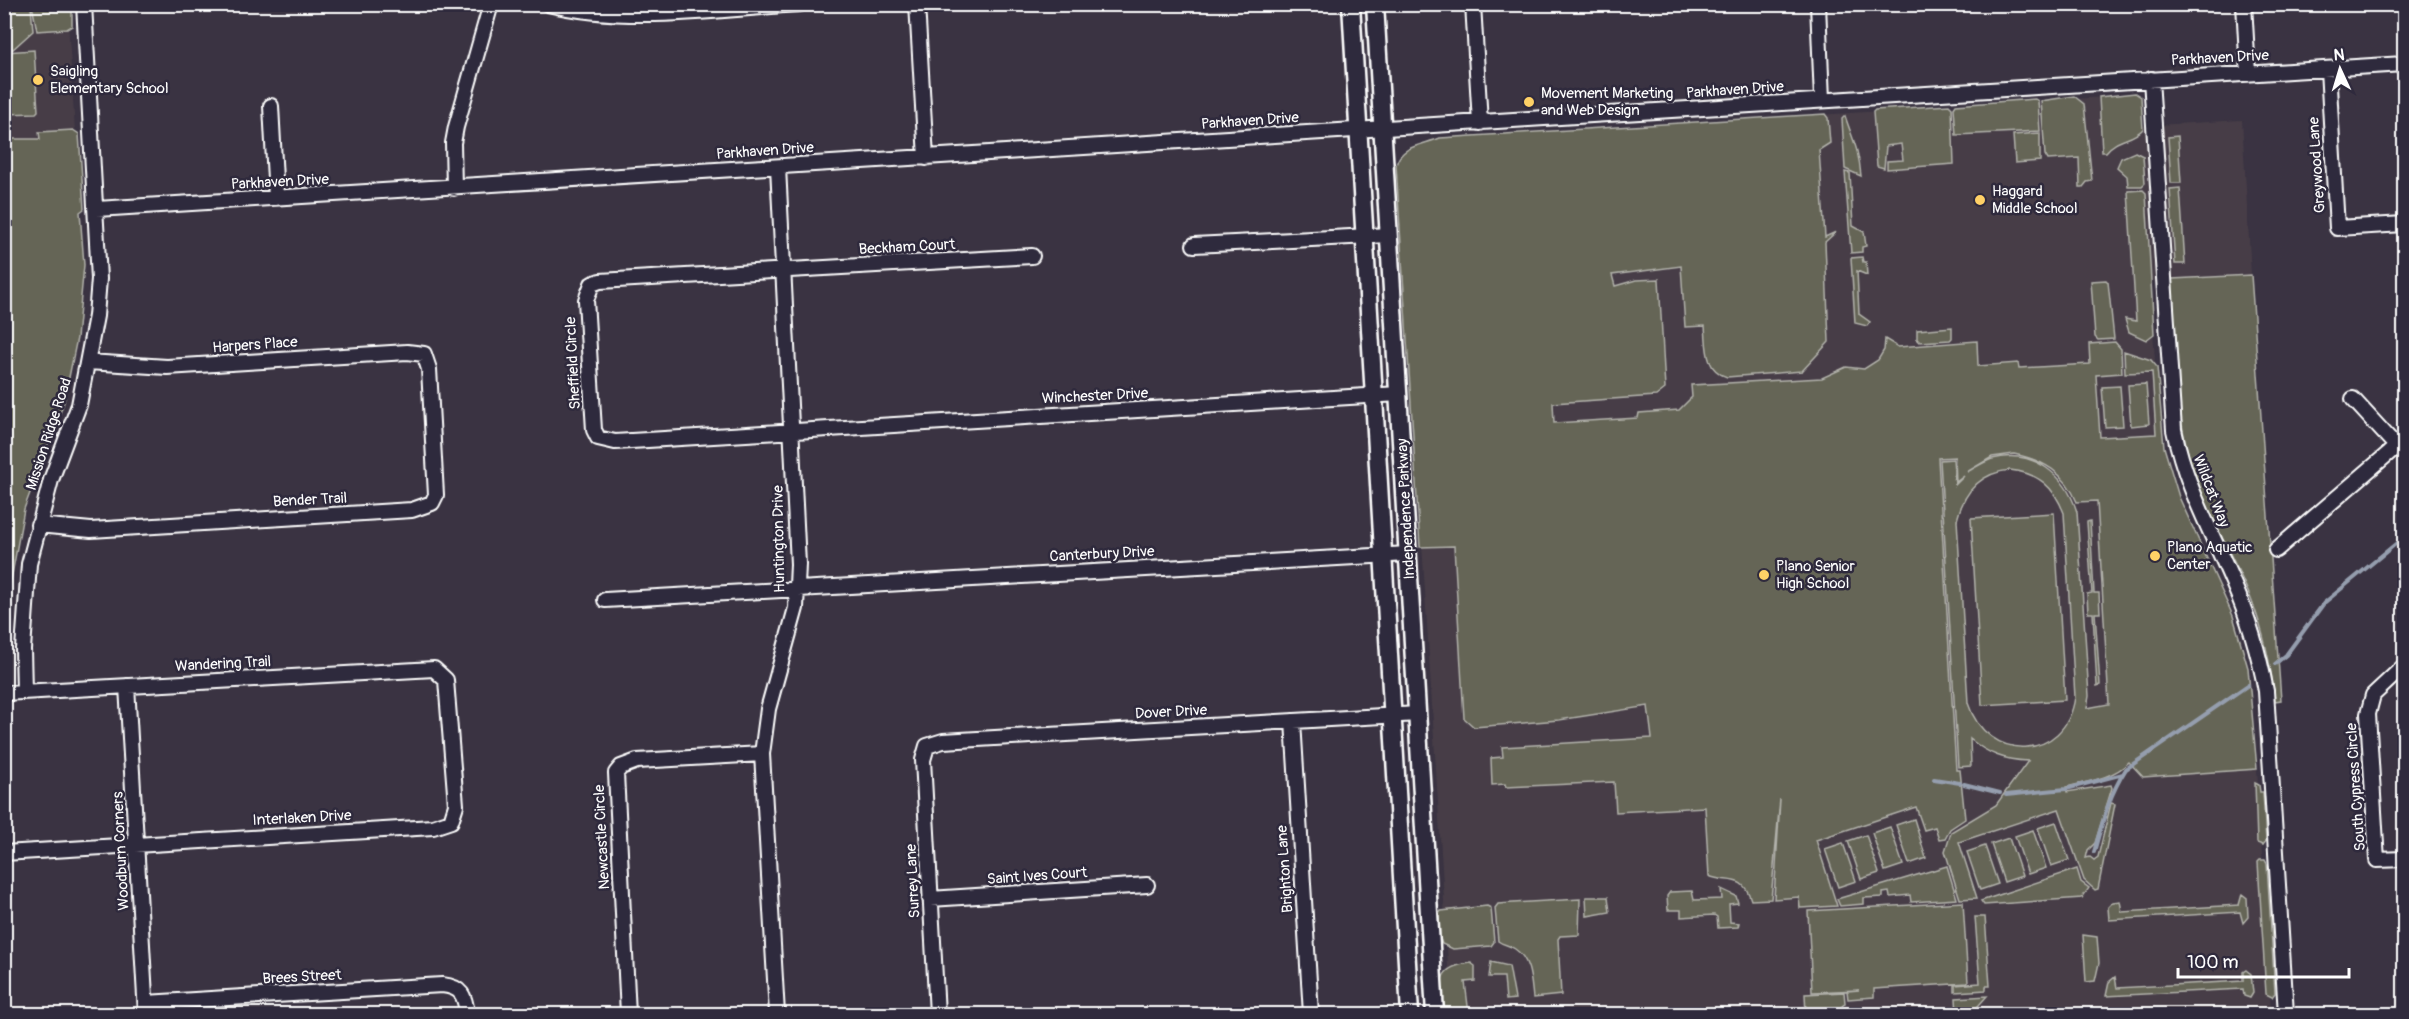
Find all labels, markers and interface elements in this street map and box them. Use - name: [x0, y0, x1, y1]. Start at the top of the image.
- north arrow: [2310, 39, 2370, 99]
- text: N: [2333, 45, 2345, 65]
- street label: Parkhaven Drive: [2171, 46, 2270, 70]
- place label: Saigling Elementary School: [50, 62, 169, 98]
- marker: Saigling Elementary School: [31, 73, 45, 87]
- street label: Parkhaven Drive: [1686, 77, 1785, 103]
- place label: Movement Marketing and Web Design: [1541, 84, 1673, 120]
- marker: Movement Marketing and Web Design: [1522, 95, 1536, 109]
- street label: Parkhaven Drive: [1201, 108, 1300, 134]
- street label: Greywood Lane: [2304, 116, 2330, 214]
- street label: Parkhaven Drive: [716, 138, 815, 164]
- street label: Parkhaven Drive: [231, 170, 330, 194]
- place label: Haggard Middle School: [1992, 182, 2077, 218]
- marker: Haggard Middle School: [1973, 193, 1987, 207]
- street label: Beckham Court: [858, 235, 957, 259]
- street label: Sheffield Circle: [561, 315, 585, 410]
- street label: Harpers Place: [212, 333, 299, 357]
- street label: Mission Ridge Road: [22, 375, 76, 493]
- street label: Winchester Drive: [1041, 384, 1149, 408]
- street label: Independence Parkway: [1393, 437, 1419, 580]
- street label: Wildcat Way: [2189, 452, 2234, 530]
- street label: Huntington Drive: [769, 484, 789, 593]
- street label: Bender Trail: [273, 489, 347, 511]
- place label: Plano Aquatic Center: [2167, 538, 2253, 574]
- street label: Canterbury Drive: [1049, 542, 1155, 566]
- marker: Plano Aquatic Center: [2148, 549, 2162, 563]
- place label: Plano Senior High School: [1776, 557, 1856, 593]
- marker: Plano Senior High School: [1757, 568, 1771, 582]
- street label: Wandering Trail: [174, 652, 272, 676]
- street label: Dover Drive: [1134, 701, 1208, 723]
- street label: South Cypress Circle: [2342, 722, 2370, 852]
- street label: Newcastle Circle: [590, 783, 614, 890]
- street label: Woodburn Corners: [108, 791, 134, 911]
- street label: Interlaken Drive: [252, 806, 353, 830]
- street label: Brighton Lane: [1272, 824, 1298, 913]
- street label: Surrey Lane: [902, 843, 924, 919]
- street label: Saint Ives Court: [986, 863, 1089, 889]
- scale bar: [2178, 941, 2349, 979]
- text: 100 m: [2187, 951, 2239, 974]
- street label: Brees Street: [262, 965, 343, 989]

